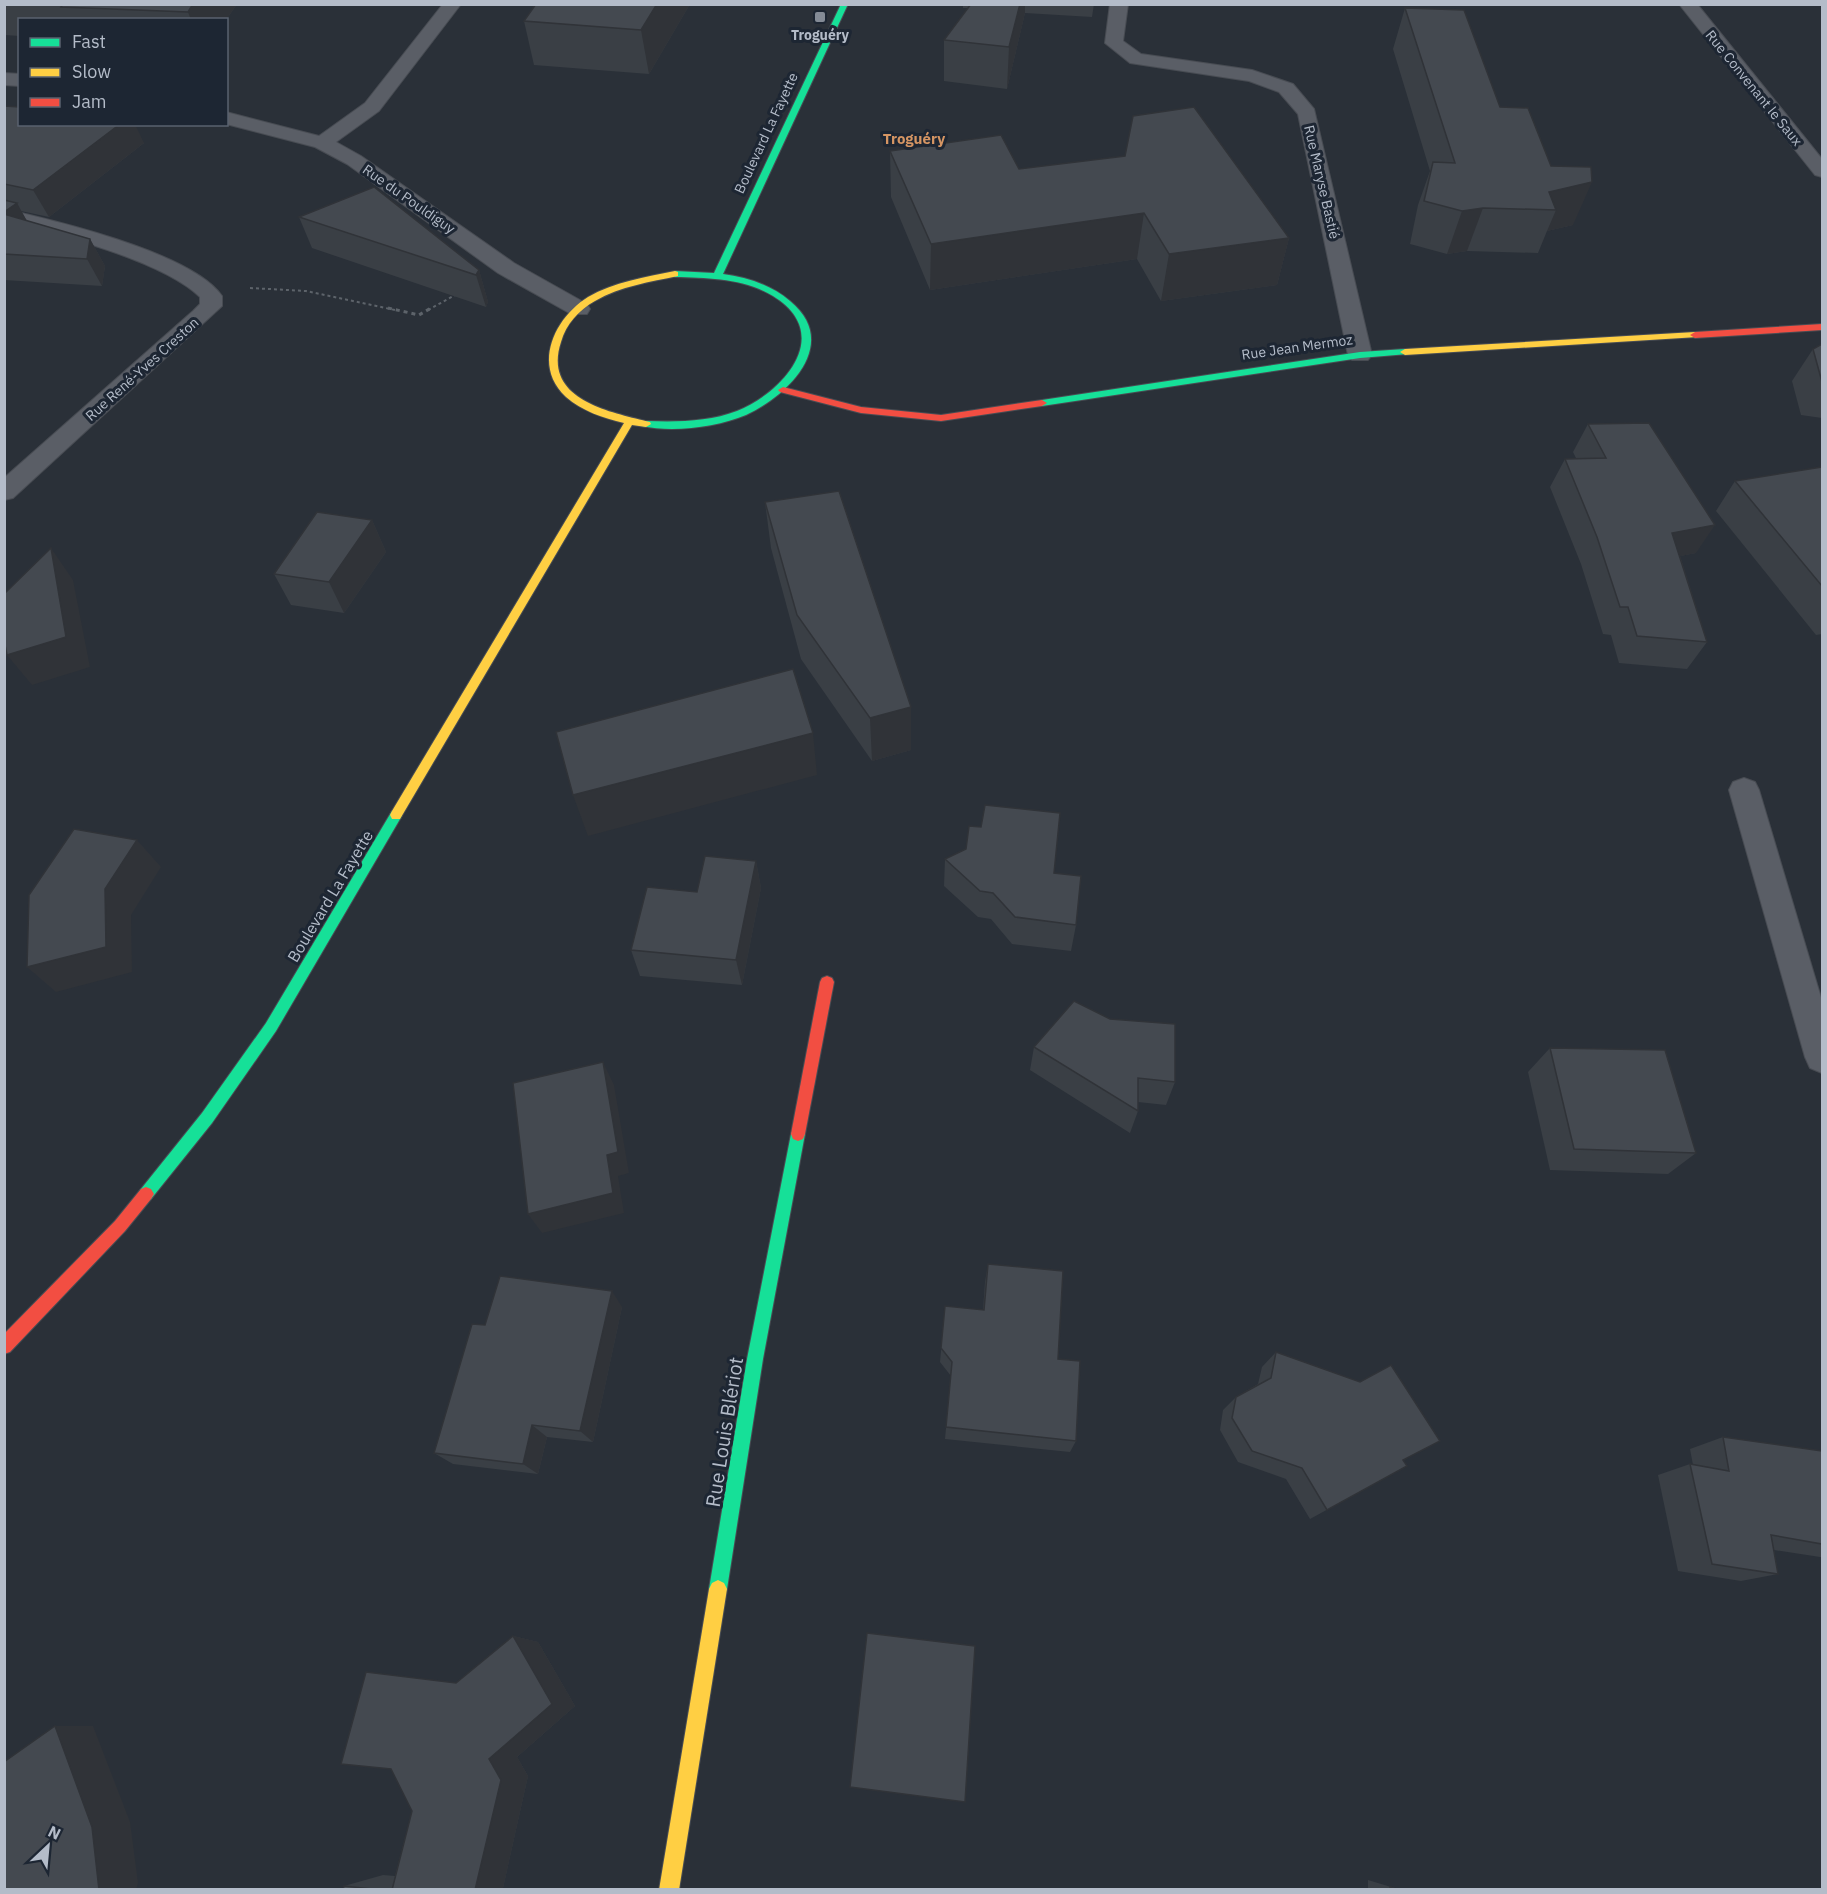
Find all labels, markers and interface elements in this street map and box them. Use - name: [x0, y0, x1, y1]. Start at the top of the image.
- marker: Troguéry: [813, 10, 827, 24]
- legend: [18, 18, 228, 126]
- place label: Troguéry: [791, 26, 850, 44]
- street label: Rue Convenant le Saux: [1702, 26, 1806, 150]
- text: Fast: [72, 30, 106, 53]
- text: Slow: [72, 60, 111, 83]
- street label: Boulevard La Fayette: [730, 69, 802, 196]
- text: Jam: [72, 90, 107, 113]
- street label: Rue Maryse Bastié: [1300, 123, 1344, 241]
- district label: Troguéry: [883, 129, 945, 148]
- street label: Rue du Pouldiguy: [359, 160, 459, 238]
- street label: Rue René-Yves Creston: [82, 313, 202, 425]
- street label: Rue Jean Mermoz: [1240, 330, 1354, 364]
- street label: Boulevard La Fayette: [283, 826, 377, 966]
- street label: Rue Louis Blériot: [699, 1355, 749, 1509]
- north arrow: [18, 1816, 78, 1876]
- text: N: [45, 1821, 64, 1844]

